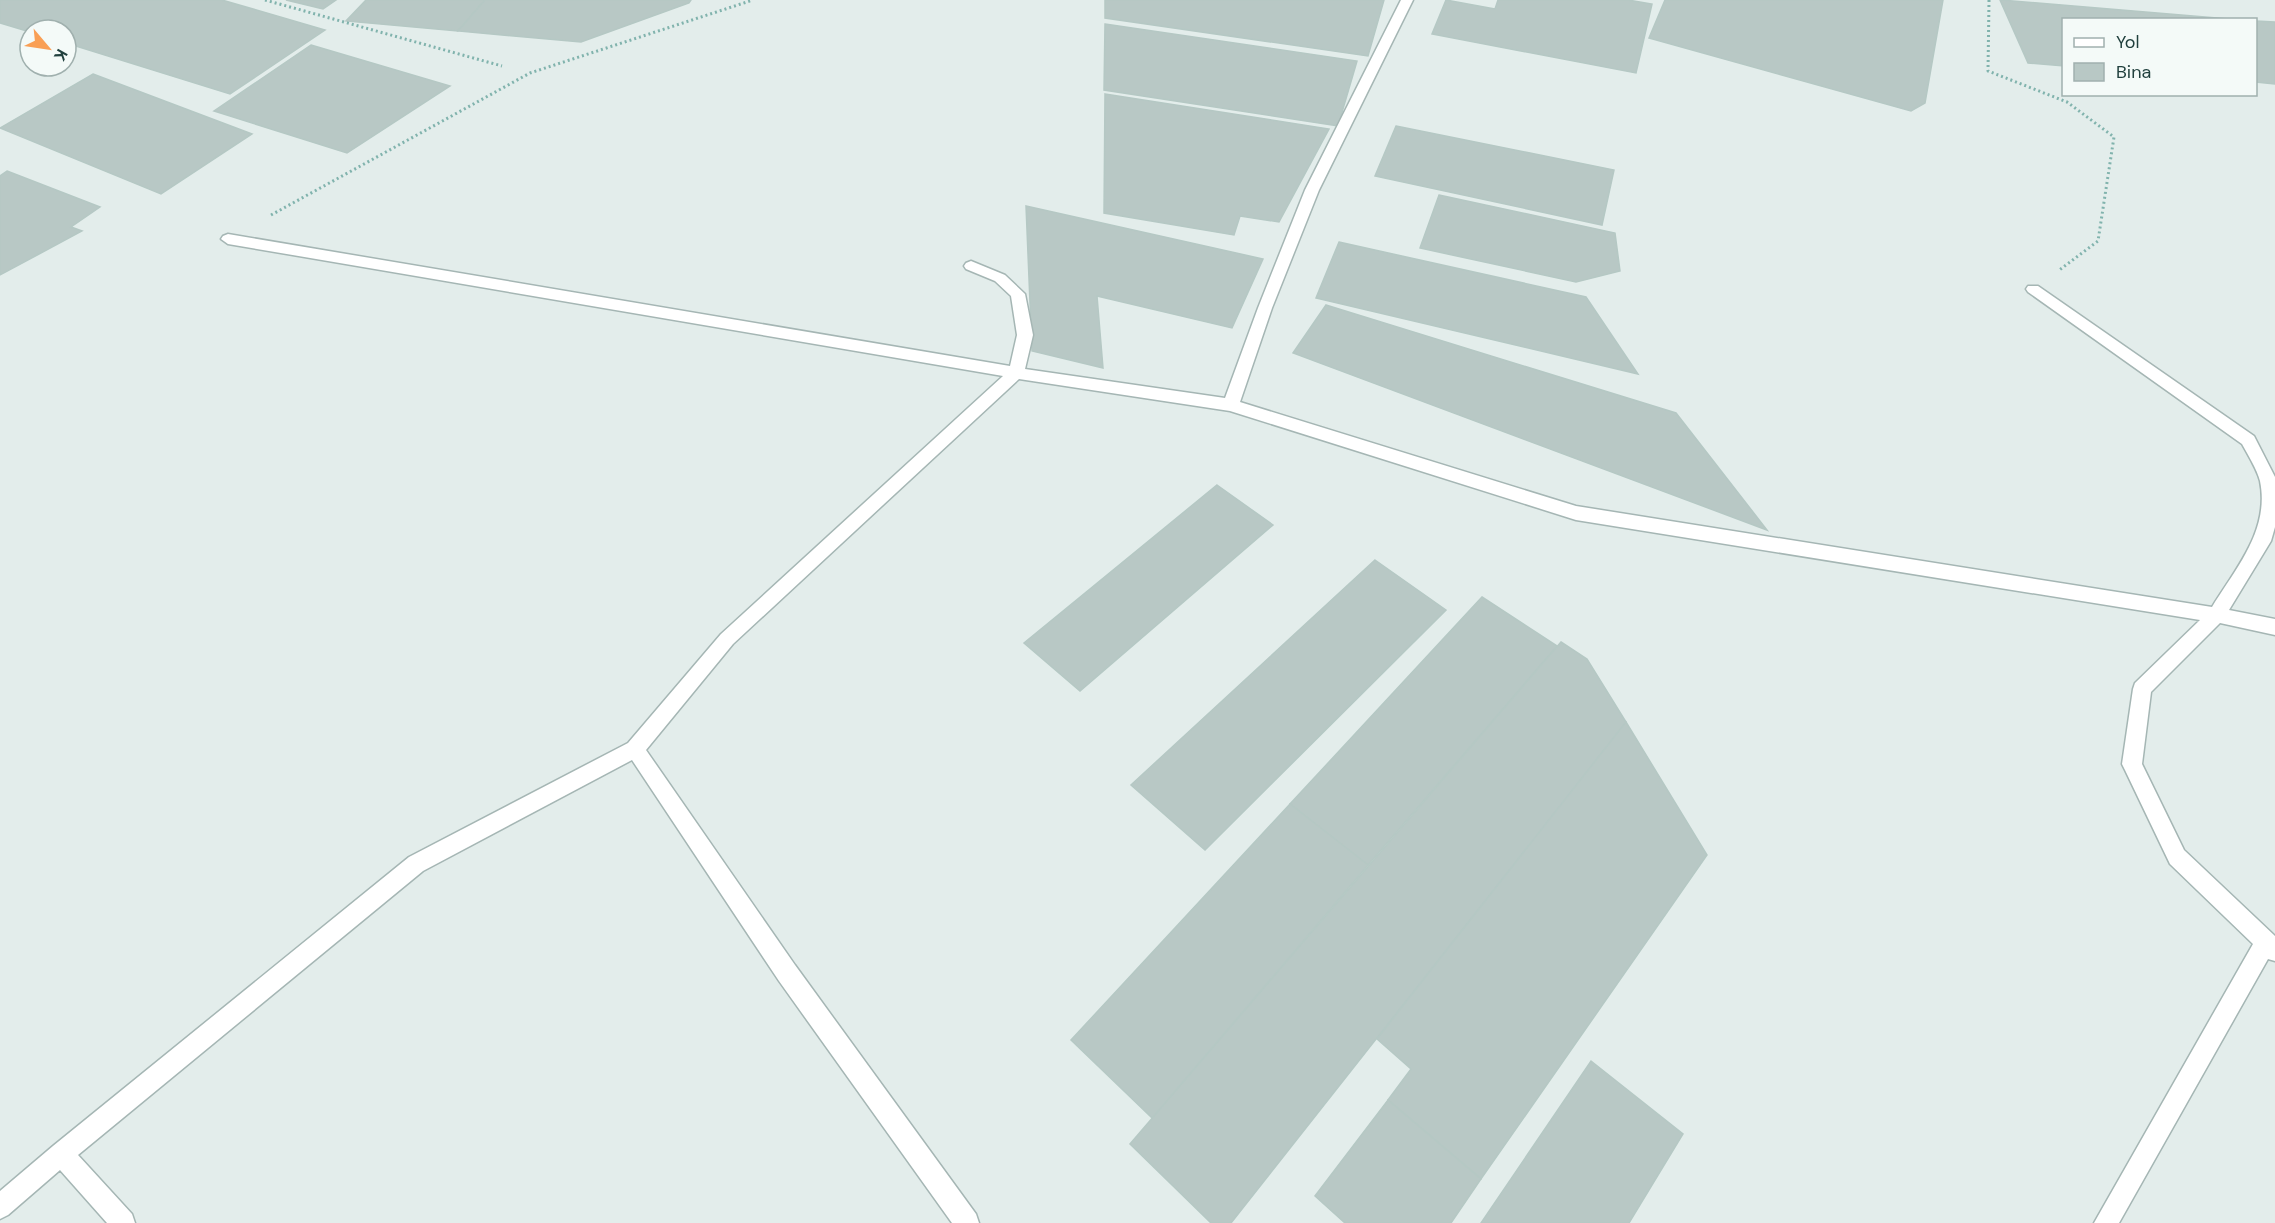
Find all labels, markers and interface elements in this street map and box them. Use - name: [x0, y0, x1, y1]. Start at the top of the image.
- north arrow: [18, 18, 78, 78]
- legend: [2062, 18, 2257, 96]
- text: Yol: [2116, 30, 2140, 54]
- text: K: [49, 45, 72, 65]
- text: Bina: [2116, 60, 2151, 84]

